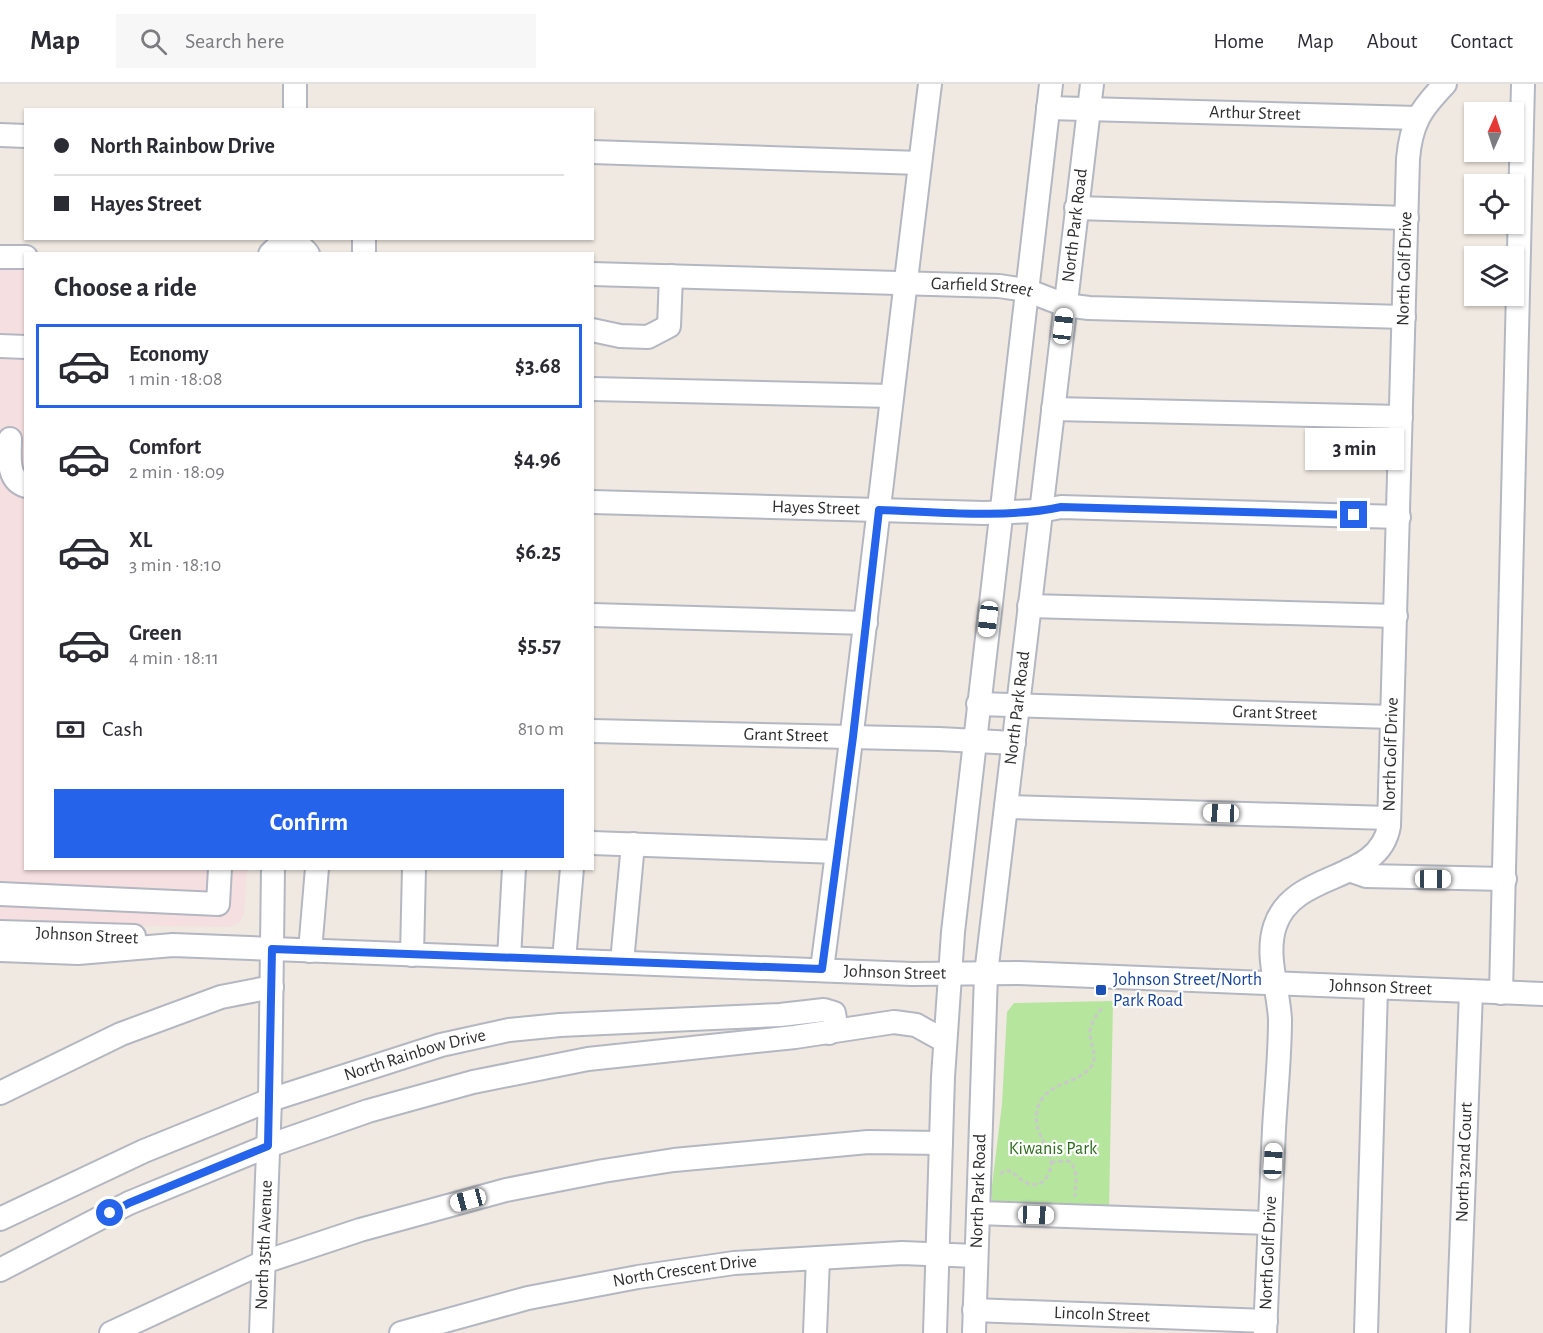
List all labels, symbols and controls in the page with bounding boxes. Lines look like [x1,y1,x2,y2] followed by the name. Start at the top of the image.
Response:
[116,14,536,68] search box
[137,25,170,58] icon: search
[30,27,80,55] text: Map
[185,30,284,52] text: Search here
[1213,31,1264,52] text: Home
[1297,31,1334,52] text: Map
[1367,31,1417,52] text: About
[1450,31,1513,52] text: Contact
[1464,102,1524,162] north arrow
[1464,102,1524,306] map controls
[1209,103,1301,124] street label: Arthur Street
[90,135,275,157] text: North Rainbow Drive
[1059,168,1091,283] street label: North Park Road
[1464,174,1524,234] button: locate
[90,193,201,215] text: Hayes Street
[1394,211,1415,326] street label: North Golf Drive
[1464,246,1524,306] button: layers
[54,274,197,301] text: Choose a ride
[931,275,1036,301] street label: Garfield Street
[1052,307,1074,345] car
[57,339,111,393] icon: car
[129,343,209,365] text: Economy
[515,355,561,377] text: $3.68
[129,369,223,389] text: 1 min · 18:08
[1304,428,1404,470] callout: 3 min
[57,432,111,486] icon: car
[129,436,201,458] text: Comfort
[1333,439,1376,459] text: 3 min
[514,448,561,470] text: $4.96
[129,462,225,482] text: 2 min · 18:09
[772,498,860,519] street label: Hayes Street
[1340,501,1367,528] route end
[57,525,111,579] icon: car
[129,529,152,551] text: XL
[516,541,561,563] text: $6.25
[129,555,221,575] text: 3 min · 18:10
[977,600,999,638] car
[57,618,111,672] icon: car
[129,622,182,644] text: Green
[518,634,561,656] text: $5.57
[129,648,219,668] text: 4 min · 18:11
[1002,650,1033,766] street label: North Park Road
[1380,697,1402,812] street label: North Golf Drive
[1232,703,1318,724] street label: Grant Street
[54,713,87,746] icon: cash
[102,718,143,740] text: Cash
[518,719,564,739] text: 810 m
[743,725,829,745] street label: Grant Street
[54,789,564,858] button: Confirm
[1203,803,1239,823] car
[1415,870,1451,888] car
[35,924,139,948] street label: Johnson Street
[843,962,947,983] street label: Johnson Street
[1113,971,1262,1010] place label: Johnson Street/North Park Road
[1329,976,1433,999] street label: Johnson Street
[1094,983,1108,997] marker: Johnson Street/North Park Road
[342,1026,487,1085] street label: North Rainbow Drive
[1453,1101,1476,1223] street label: North 32nd Court
[968,1134,990,1249] street label: North Park Road
[1009,1140,1098,1158] park label: Kiwanis Park
[1263,1143,1283,1179] car
[253,1180,276,1310] street label: North 35th Avenue
[448,1187,488,1213] car
[1257,1196,1280,1311] street label: North Golf Drive
[96,1199,123,1226] route start
[1018,1205,1054,1225] car
[611,1253,757,1291] street label: North Crescent Drive
[1054,1304,1151,1326] street label: Lincoln Street

